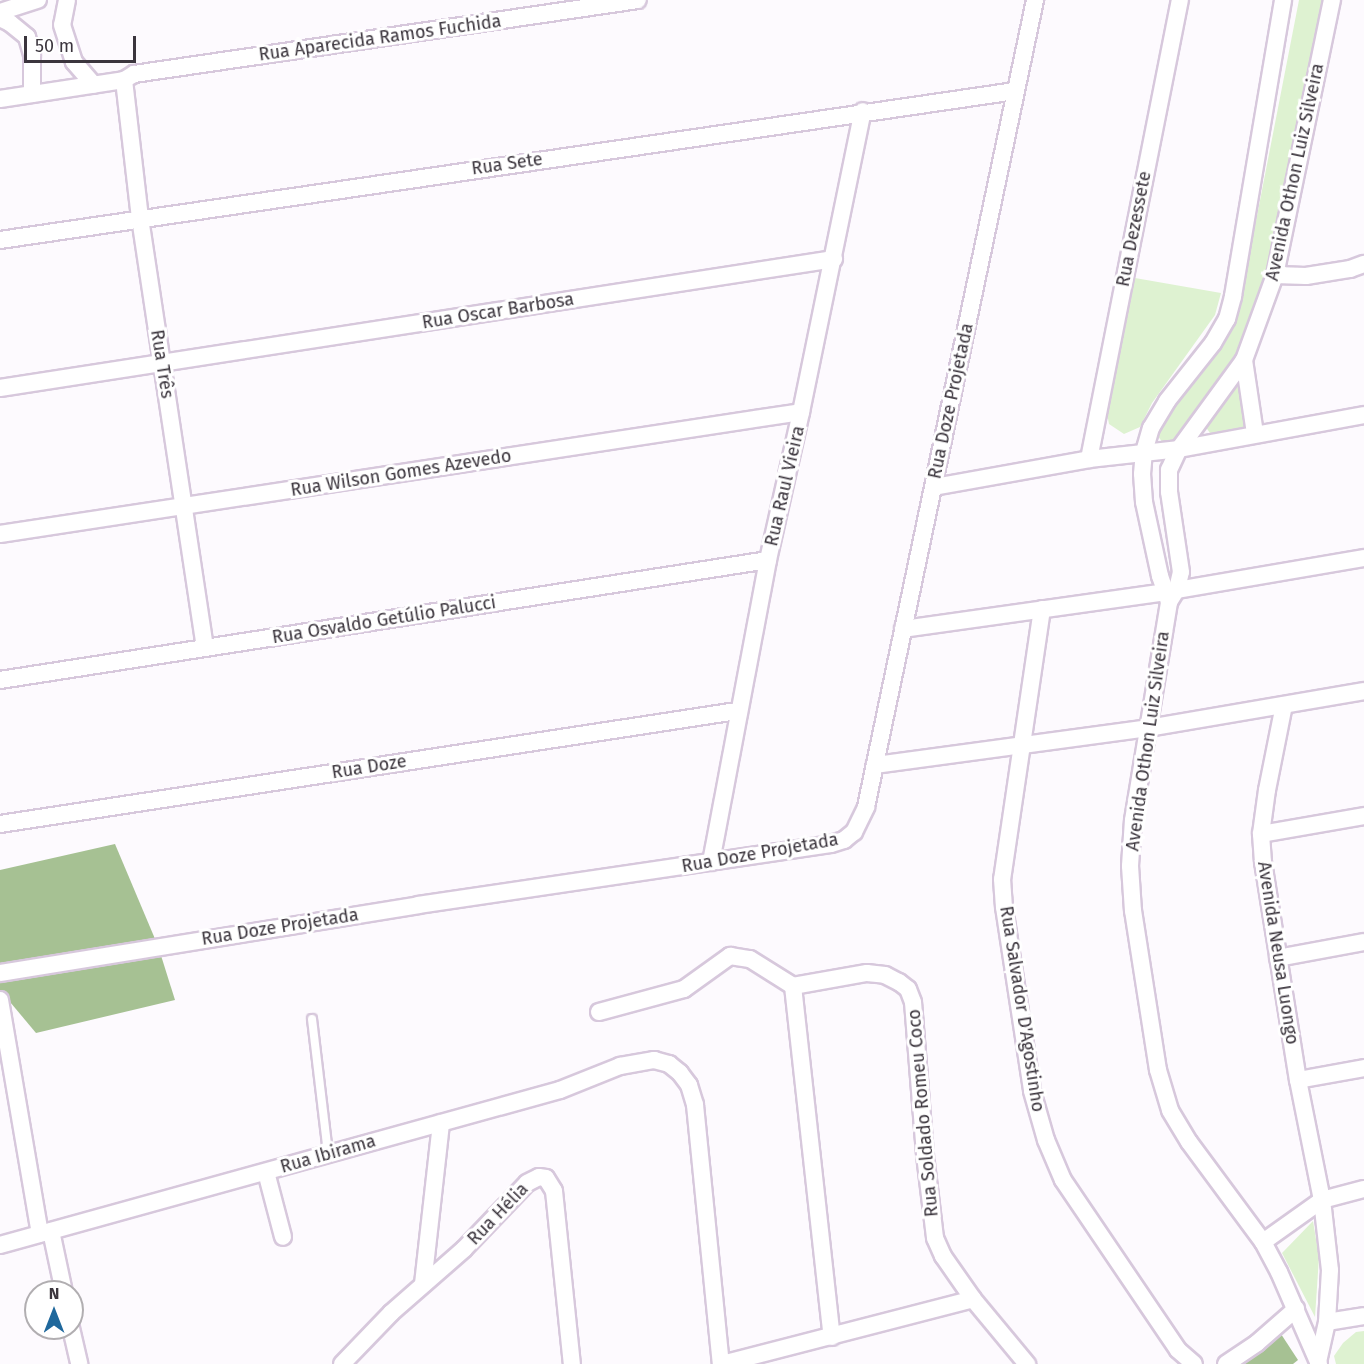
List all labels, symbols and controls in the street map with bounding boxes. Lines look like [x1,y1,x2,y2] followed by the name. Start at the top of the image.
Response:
[257,10,503,66] street label: Rua Aparecida Ramos Fuchida
[27,24,140,62] scale bar
[35,35,74,57] text: 50 m
[1261,61,1329,283] street label: Avenida Othon Luiz Silveira
[470,148,544,180] street label: Rua Sete
[1112,169,1156,289] street label: Rua Dezessete
[420,288,576,334] street label: Rua Oscar Barbosa
[924,321,978,481] street label: Rua Doze Projetada
[146,328,178,400] street label: Rua Três
[761,424,809,548] street label: Rua Raul Vieira
[289,445,513,501] street label: Rua Wilson Gomes Azevedo
[270,592,498,648] street label: Rua Osvaldo Getúlio Palucci
[1122,630,1174,852] street label: Avenida Othon Luiz Silveira
[330,750,408,784] street label: Rua Doze
[680,829,840,877] street label: Rua Doze Projetada
[1253,860,1303,1046] street label: Avenida Neusa Luongo
[200,904,360,950] street label: Rua Doze Projetada
[995,904,1049,1114] street label: Rua Salvador D'Agostinho
[903,1008,943,1218] street label: Rua Soldado Romeu Coco
[278,1130,378,1178] street label: Rua Ibirama
[463,1178,533,1250] street label: Rua Hélia
[24,1280,84,1340] north arrow
[49,1284,59,1303] text: N

